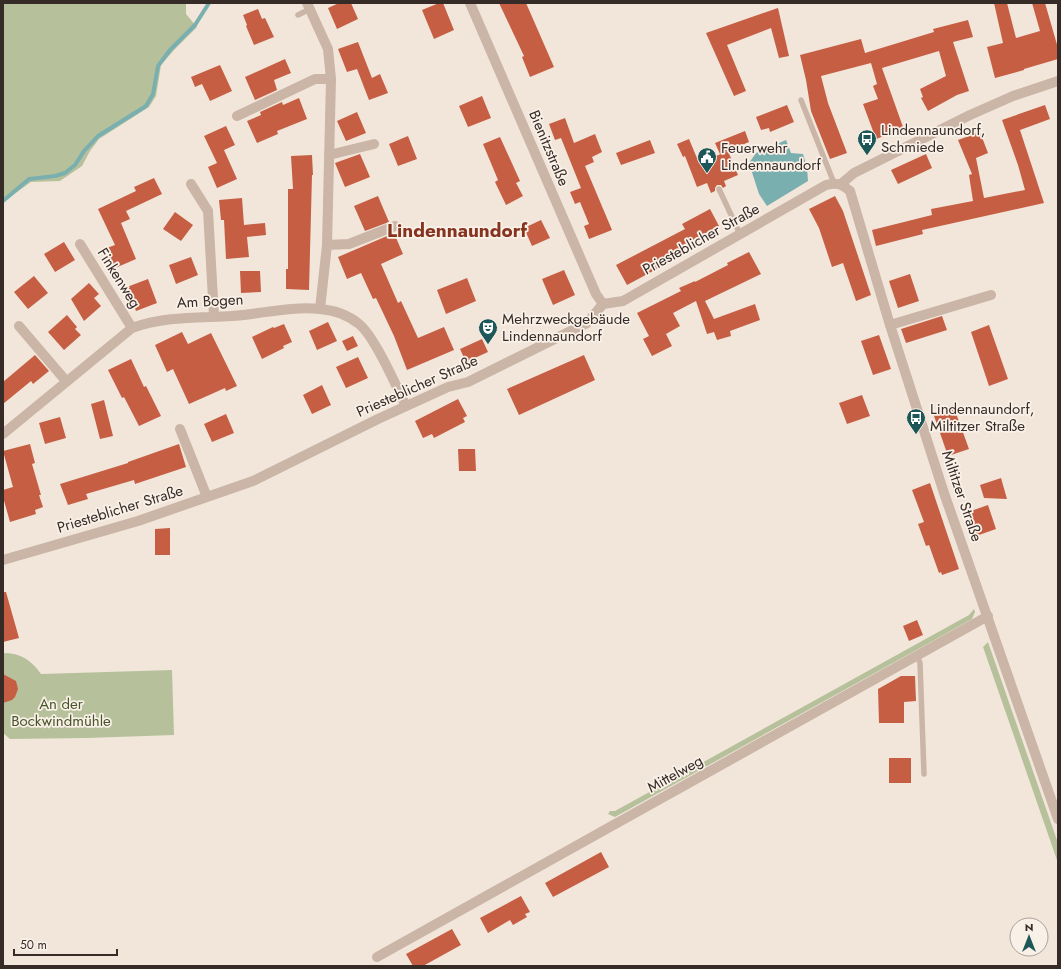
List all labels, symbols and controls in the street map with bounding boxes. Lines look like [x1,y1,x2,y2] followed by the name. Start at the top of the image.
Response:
[523,107,575,190] street label: Bienitzstraße
[881,119,985,158] place label: Lindennaundorf, Schmiede
[856,128,878,156] bus stop icon: Lindennaundorf, Schmiede
[721,137,821,176] place label: Feuerwehr Lindennaundorf
[696,146,718,174] public building icon: Feuerwehr Lindennaundorf
[638,198,764,280] street label: Priesteblicher Straße
[387,217,528,244] district label: Lindennaundorf
[92,244,146,312] street label: Finkenweg
[176,288,244,314] street label: Am Bogen
[502,308,630,347] place label: Mehrzweckgebäude Lindennaundorf
[477,317,499,345] theatre icon: Mehrzweckgebäude Lindennaundorf
[353,349,481,423] street label: Priesteblicher Straße
[930,398,1034,437] place label: Lindennaundorf, Miltitzer Straße
[905,407,927,435] bus stop icon: Lindennaundorf, Miltitzer Straße
[936,447,988,545] street label: Miltitzer Straße
[54,479,186,539] street label: Priesteblicher Straße
[11,693,111,732] park label: An der Bockwindmühle
[643,750,707,798] street label: Mittelweg
[1009,917,1049,957] north arrow
[1025,919,1033,935] text: N
[14,931,117,957] scale bar
[20,936,47,954] text: 50 m

